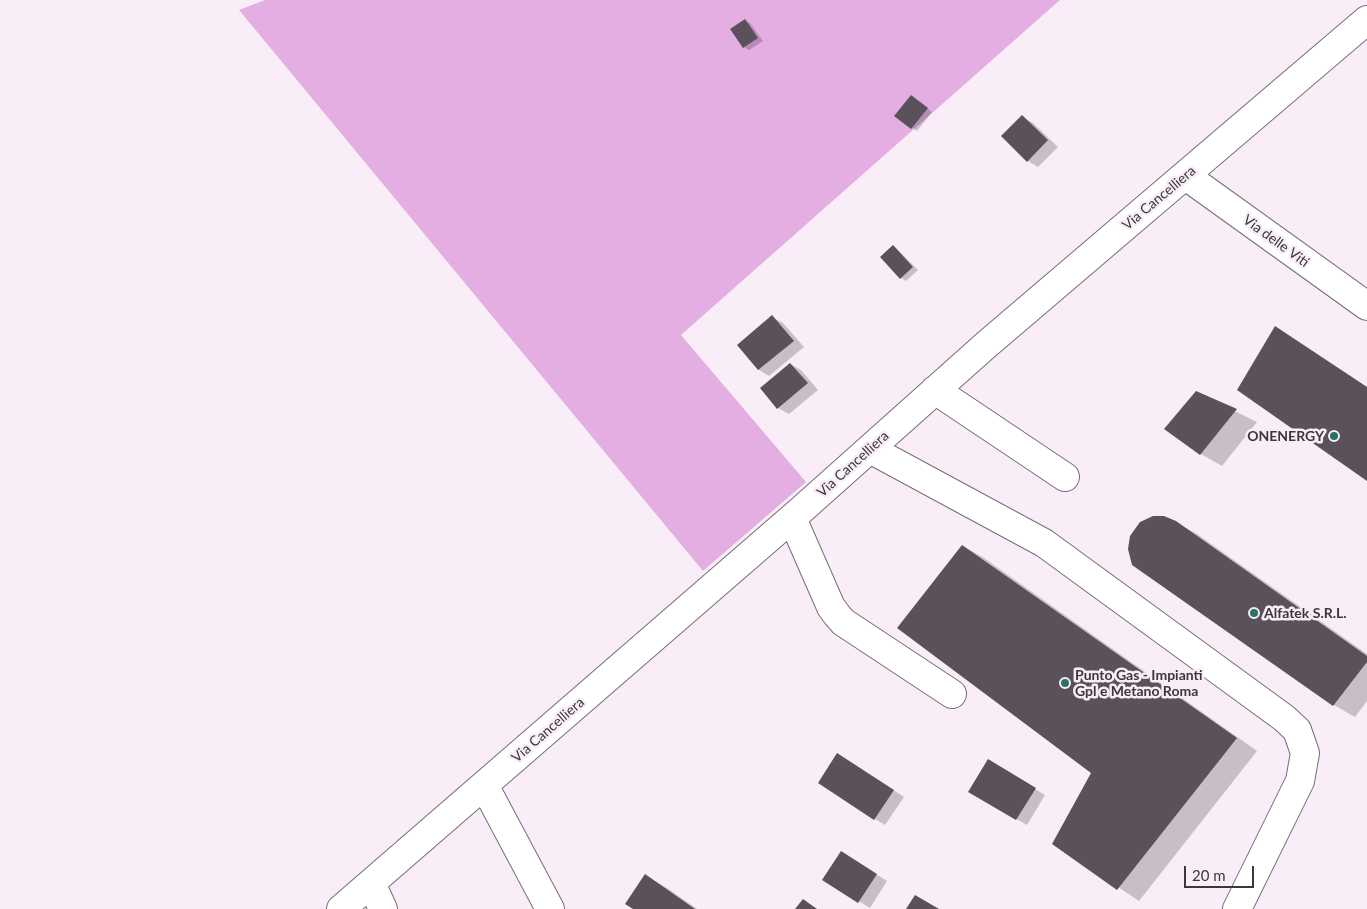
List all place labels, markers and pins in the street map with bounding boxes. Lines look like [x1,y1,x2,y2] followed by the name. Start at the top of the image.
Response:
[1247,428,1324,444] place label: ONENERGY
[1328,430,1340,442] marker: ONENERGY
[1264,605,1347,621] place label: Alfatek S.R.L.
[1248,607,1260,619] marker: Alfatek S.R.L.
[1075,667,1203,700] place label: Punto Gas - Impianti Gpl e Metano Roma
[1059,677,1071,689] marker: Punto Gas - Impianti Gpl e Metano Roma

